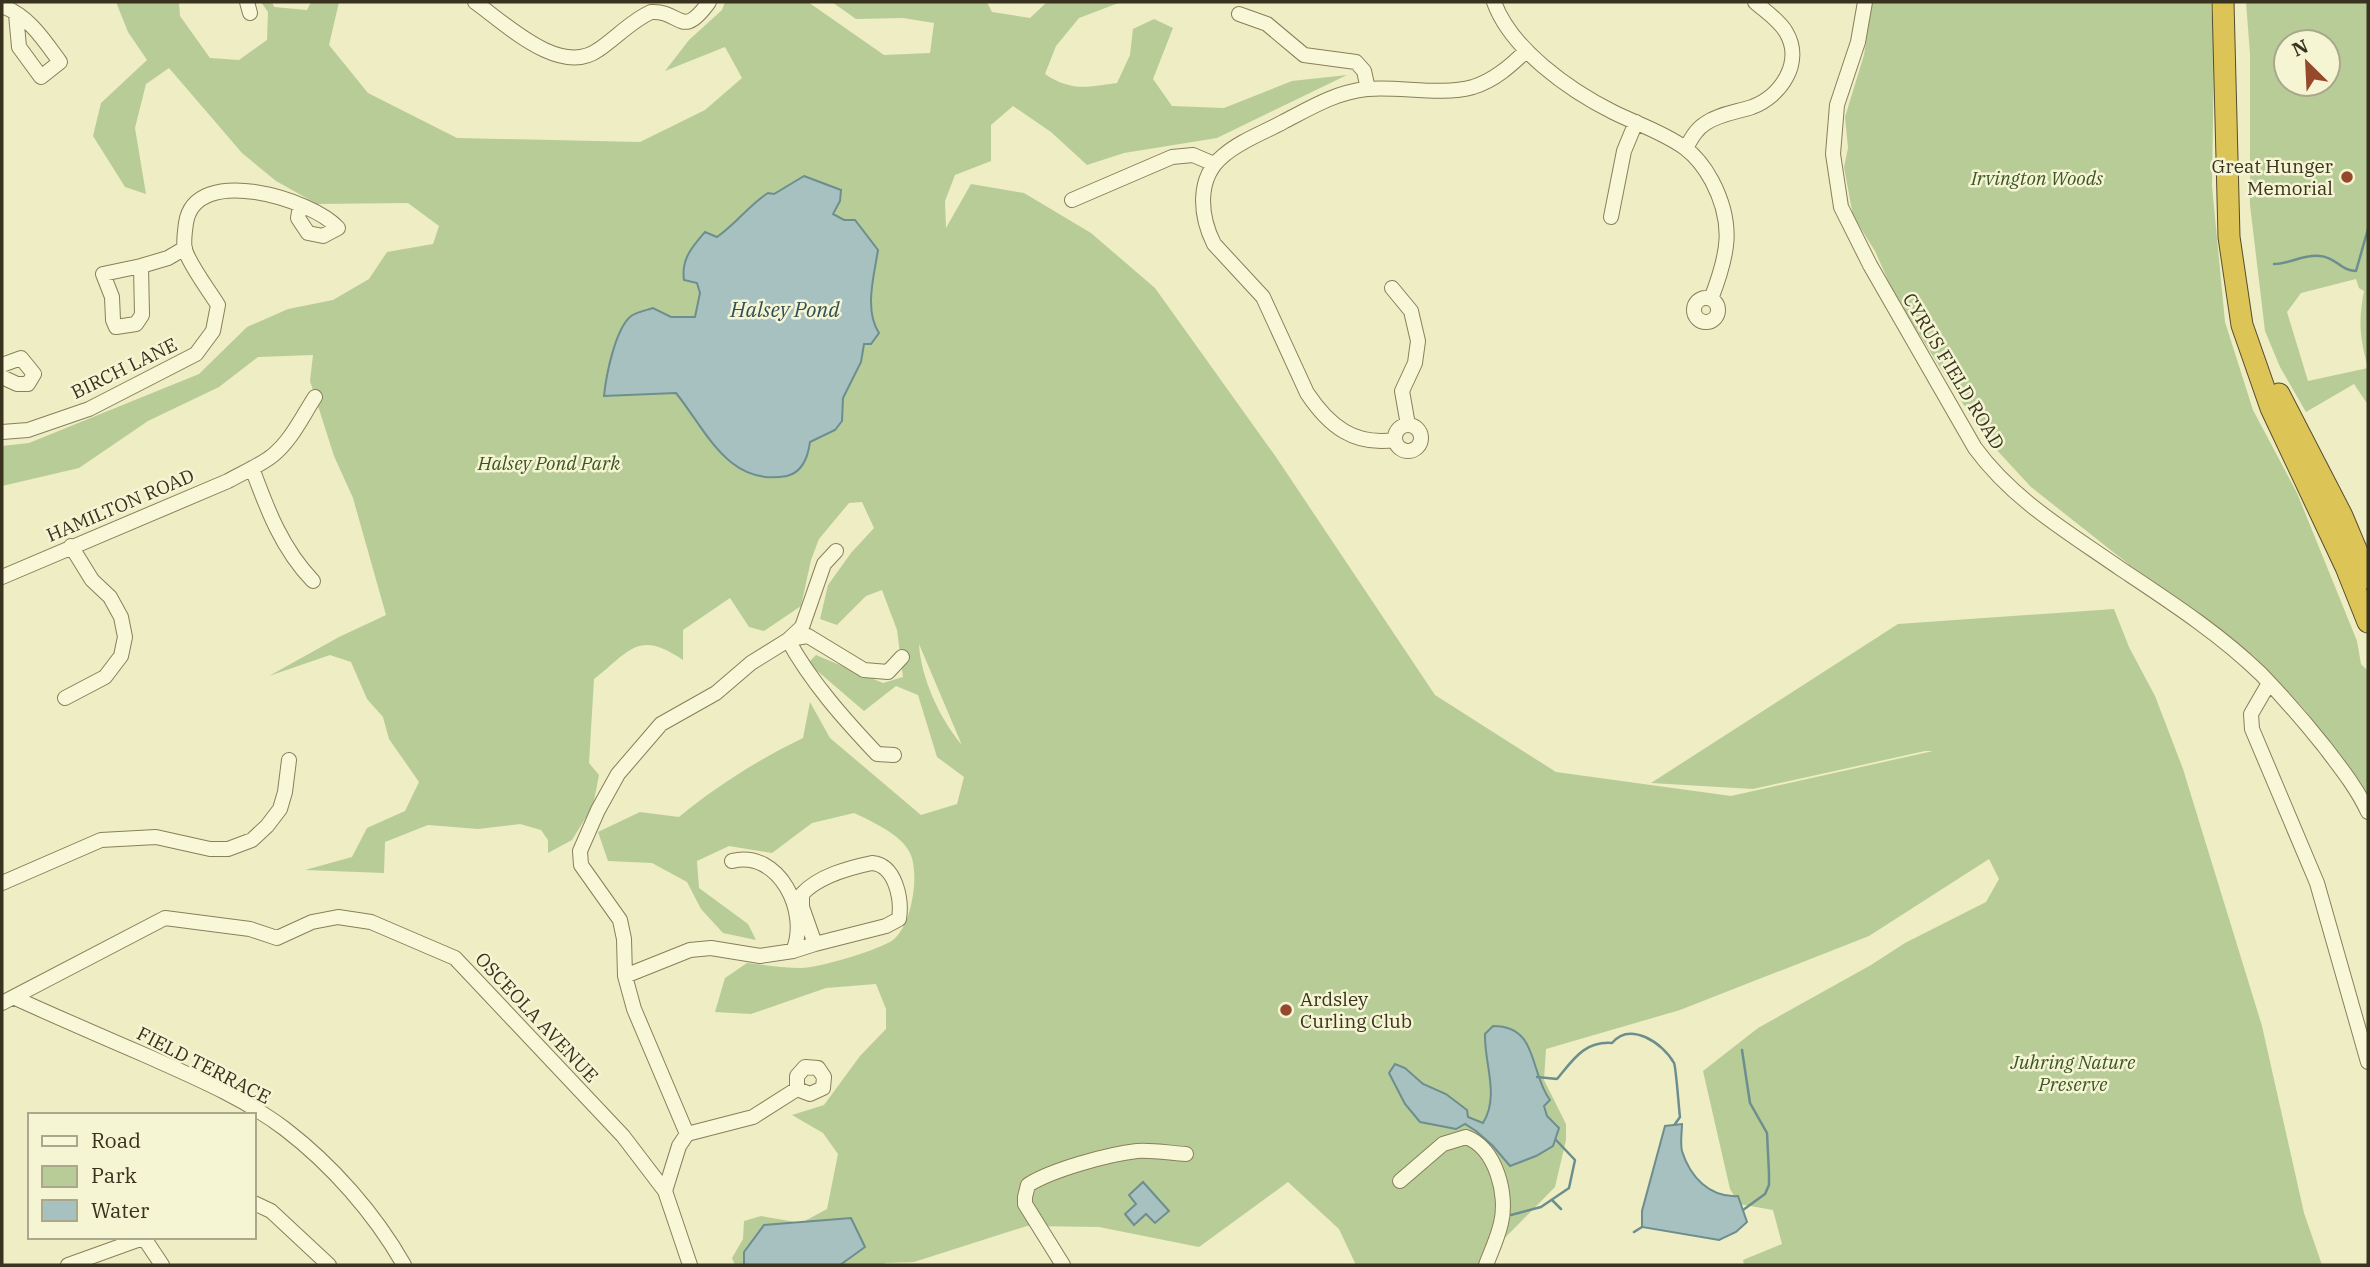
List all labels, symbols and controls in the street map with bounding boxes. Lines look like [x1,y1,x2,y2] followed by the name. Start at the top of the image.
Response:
[2272,28,2342,98] north arrow
[2288,33,2312,61] text: N
[2212,154,2334,200] place label: Great Hunger Memorial
[1970,166,2103,190] park label: Irvington Woods
[2339,169,2355,185] marker: Great Hunger Memorial
[1898,288,2010,454] street label: CYRUS FIELD ROAD
[729,295,840,323] water label: Halsey Pond
[67,332,181,404] street label: BIRCH LANE
[477,451,621,475] park label: Halsey Pond Park
[42,463,198,547] street label: HAMILTON ROAD
[470,947,604,1087] street label: OSCEOLA AVENUE
[1300,987,1412,1033] place label: Ardsley Curling Club
[1278,1002,1294,1018] marker: Ardsley Curling Club
[133,1021,275,1109] street label: FIELD TERRACE
[2010,1050,2136,1096] park label: Juhring Nature Preserve
[28,1113,256,1239] legend
[91,1126,141,1154] text: Road
[91,1161,138,1189] text: Park
[91,1196,150,1224] text: Water

